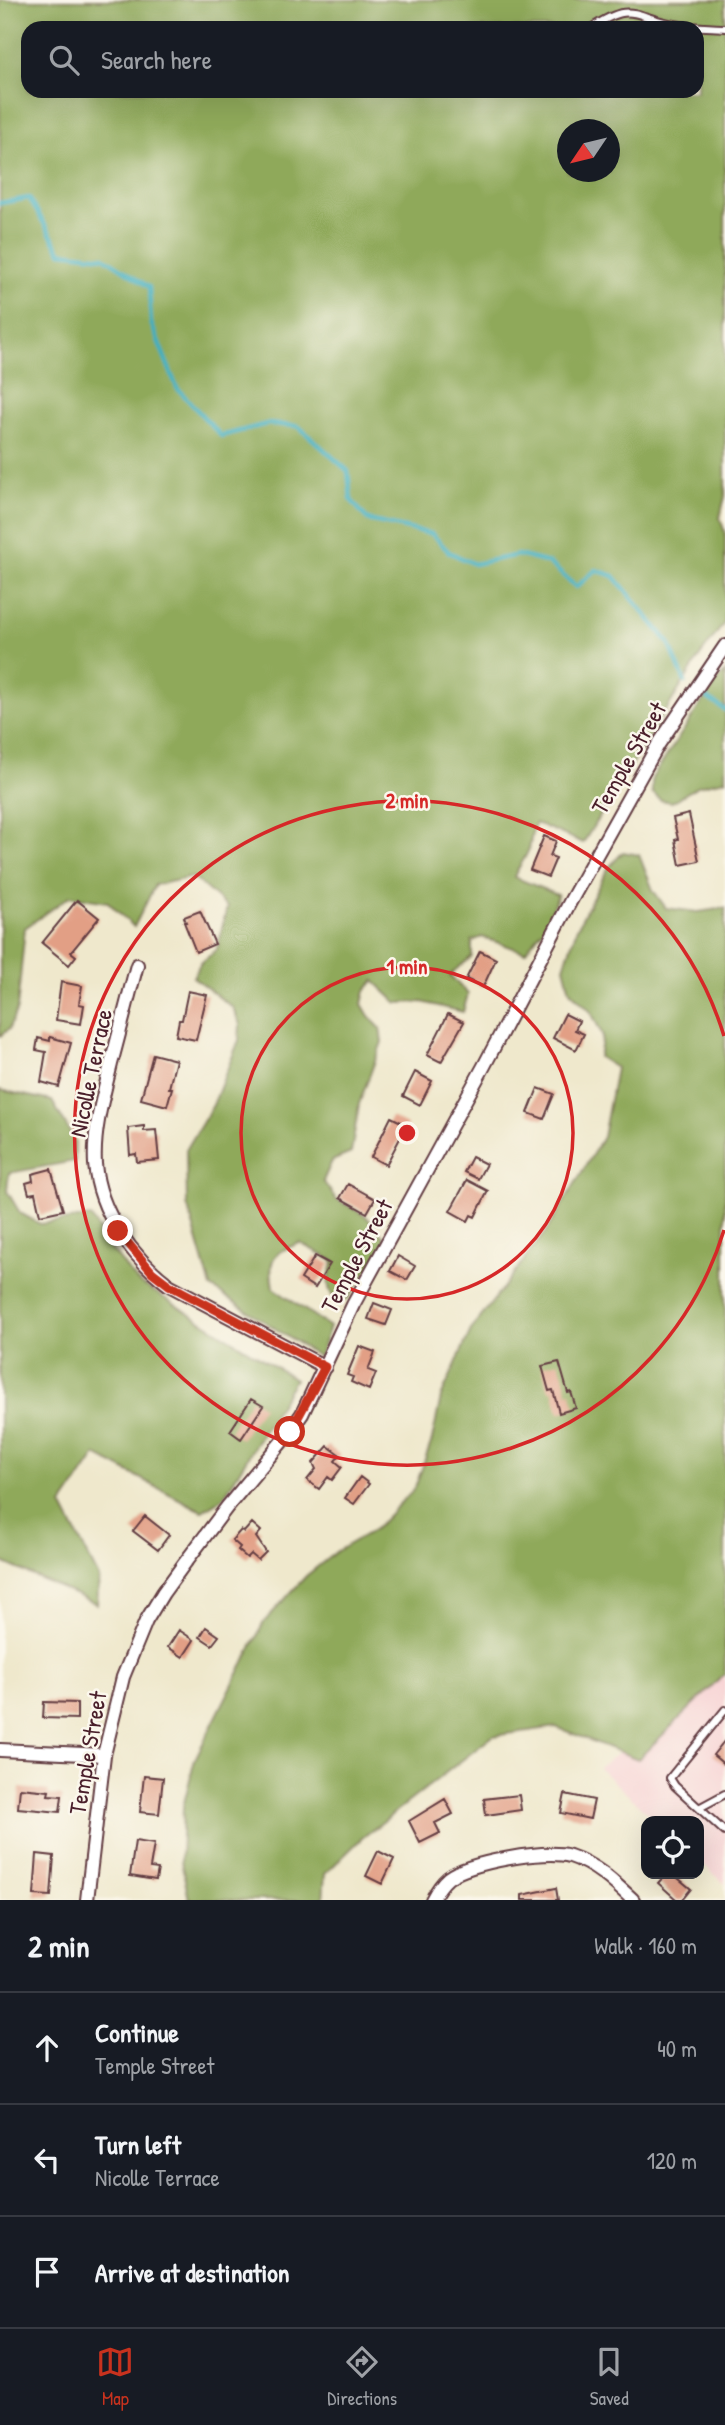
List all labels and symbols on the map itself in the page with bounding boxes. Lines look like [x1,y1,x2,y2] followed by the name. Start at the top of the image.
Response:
[557,119,620,182] north arrow
[583,695,674,820] street label: Temple Street
[385,786,429,815] text: 2 min
[387,952,427,981] text: 1 min
[61,1005,119,1140] street label: Nicolle Terrace
[395,1121,419,1145] centre of rings
[313,1192,400,1318] street label: Temple Street
[102,1215,133,1246] route end
[274,1416,305,1447] route start
[60,1688,114,1817] street label: Temple Street

